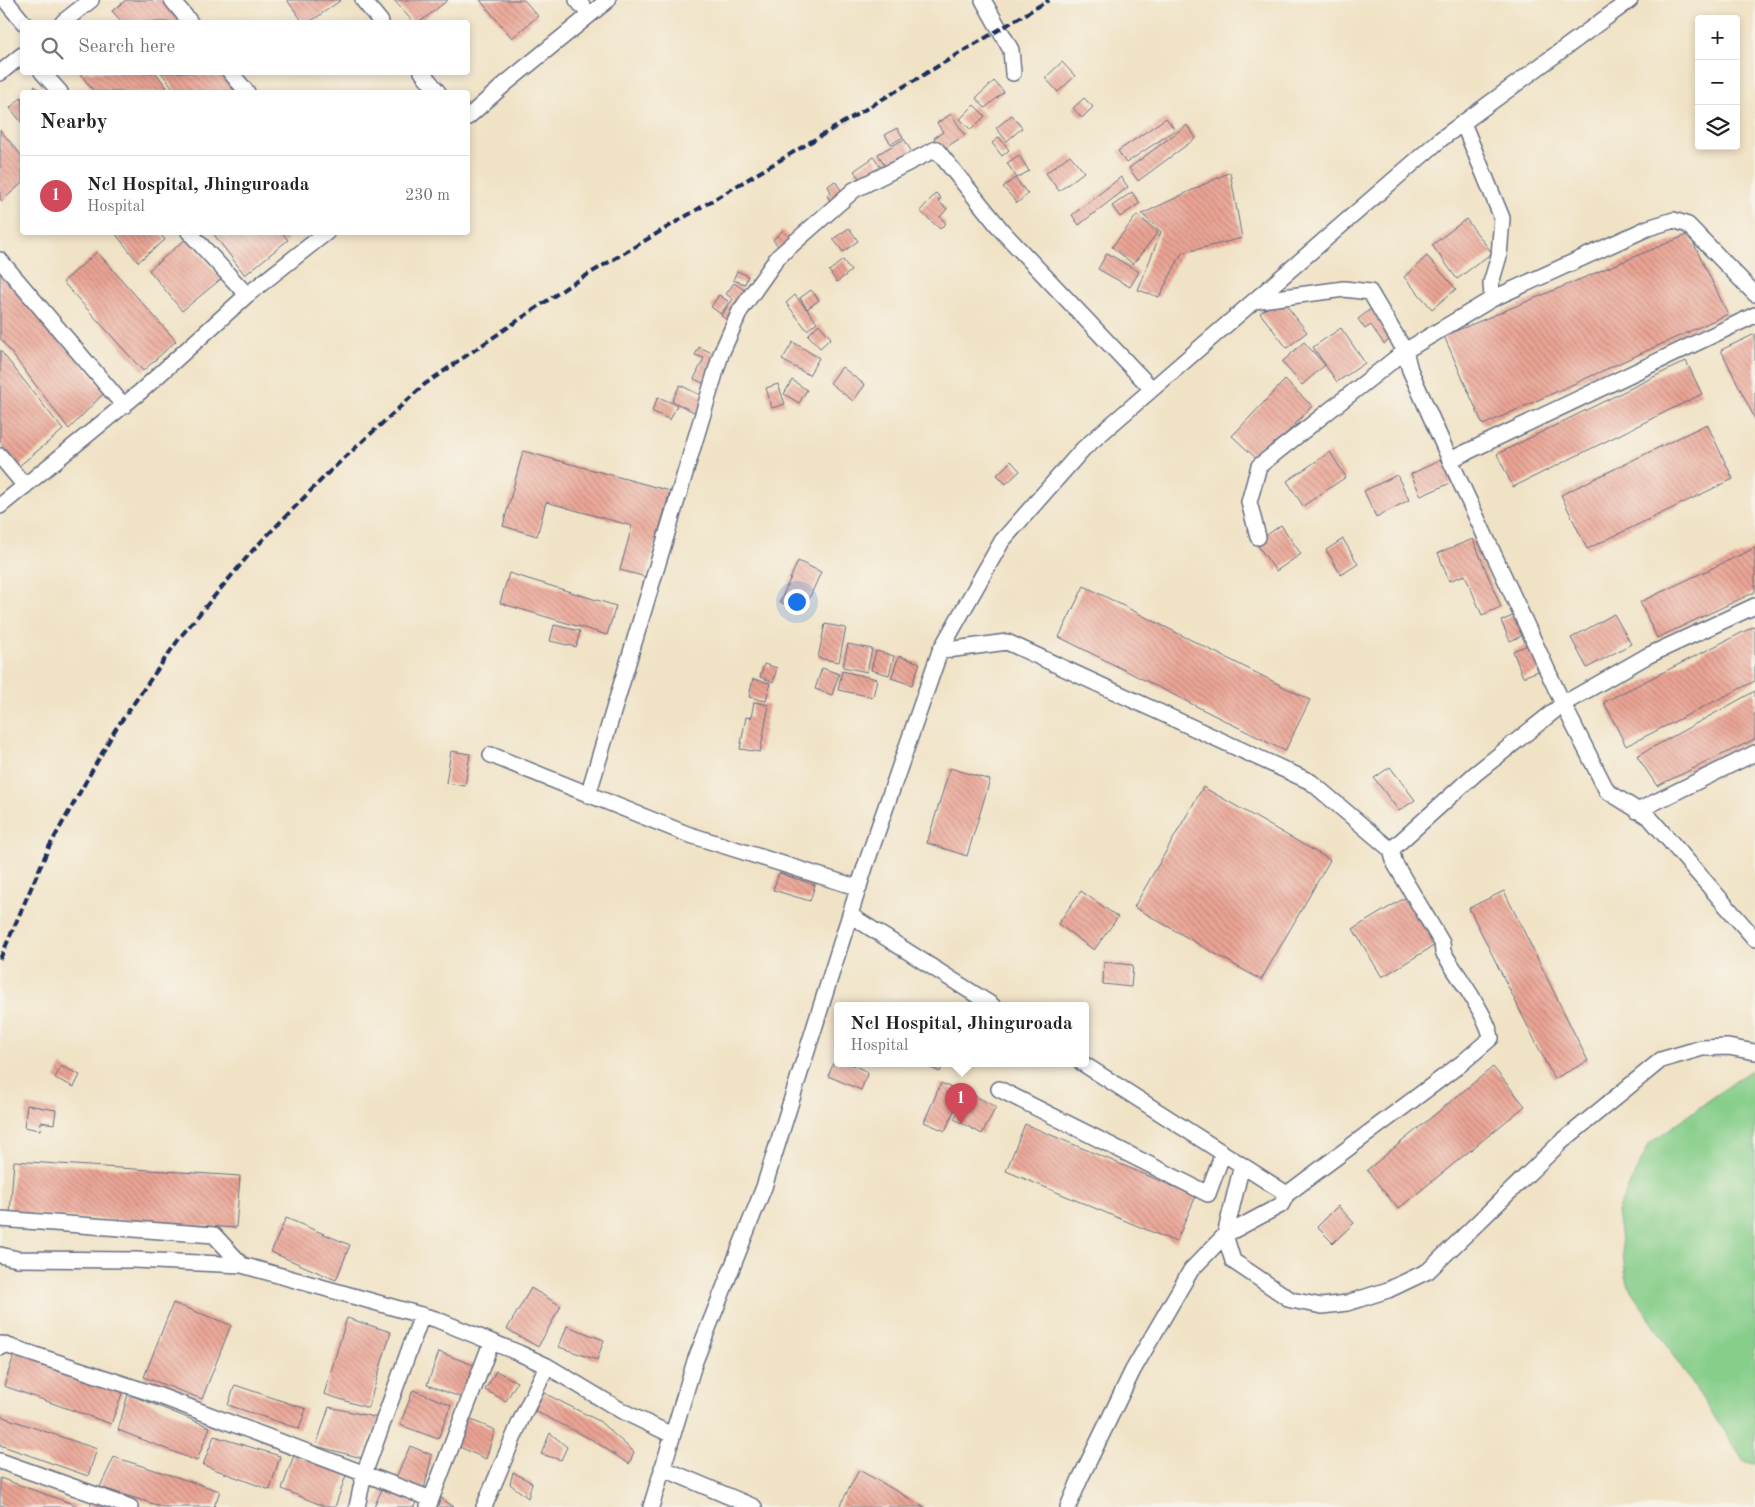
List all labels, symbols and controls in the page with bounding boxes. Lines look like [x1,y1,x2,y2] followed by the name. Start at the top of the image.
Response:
[1695,15,1740,150] map controls
[1695,15,1740,60] button: +
[20,20,470,75] search box
[38,34,66,62] icon: search
[78,38,175,57] text: Search here
[1695,60,1740,105] button: −
[1695,105,1740,150] button: layers
[40,112,108,133] text: Nearby
[87,176,309,195] text: Ncl Hospital, Jhinguroada
[51,188,61,204] text: 1
[405,188,450,204] text: 230 m
[87,199,145,215] text: Hospital
[784,589,810,615] your location
[834,1002,1089,1067] popup
[850,1015,1073,1034] text: Ncl Hospital, Jhinguroada
[850,1038,908,1054] text: Hospital
[945,1083,977,1124] pin: 1

